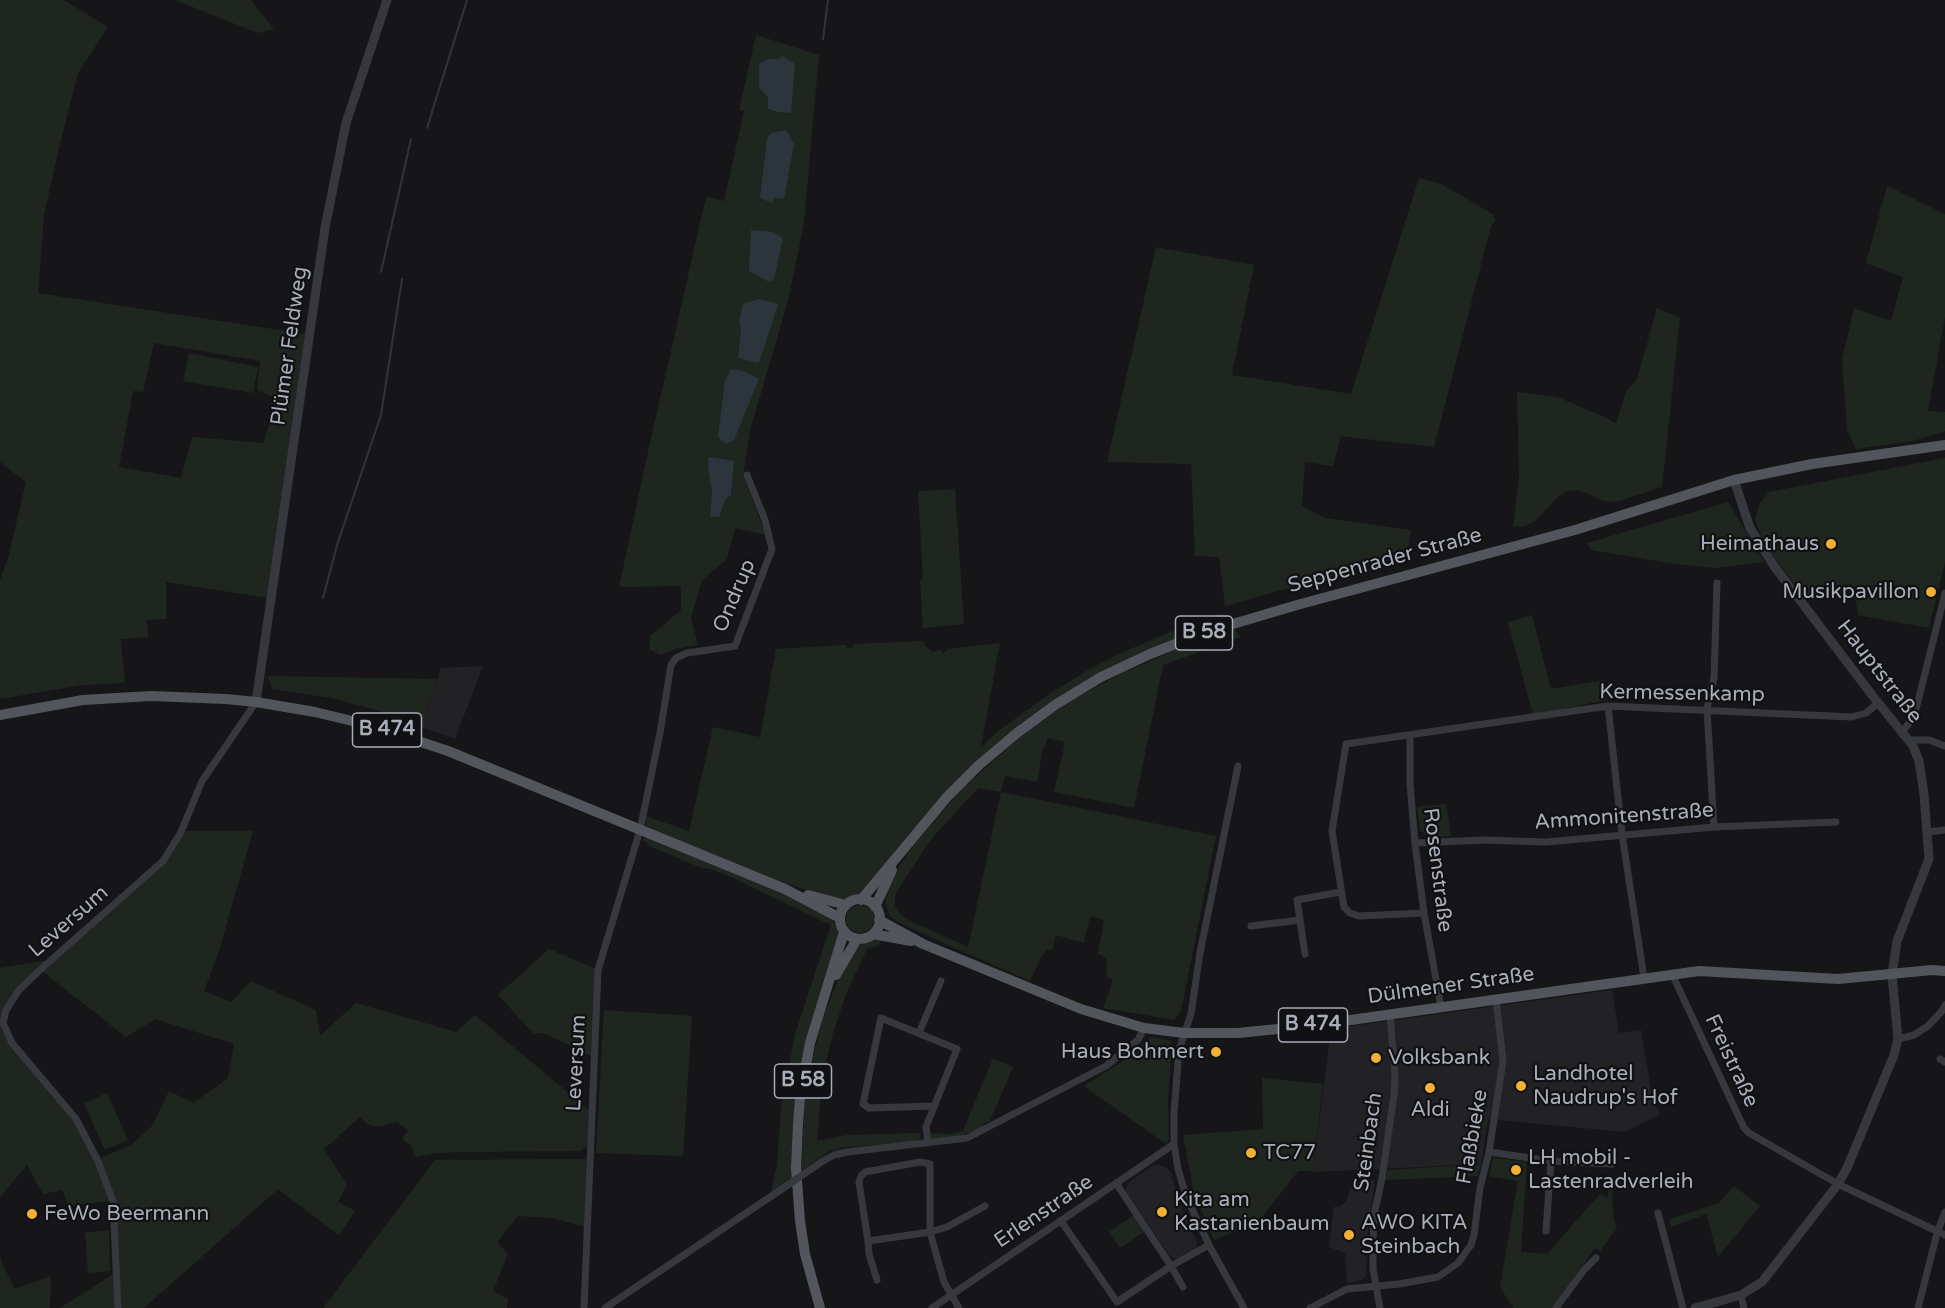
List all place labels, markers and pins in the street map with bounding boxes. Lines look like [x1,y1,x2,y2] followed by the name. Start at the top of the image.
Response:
[1700,531,1819,557] place label: Heimathaus
[1824,537,1838,551] marker: Heimathaus
[1782,579,1919,605] place label: Musikpavillon
[1924,585,1938,599] marker: Musikpavillon
[1061,1039,1204,1065] place label: Haus Bohmert
[1209,1045,1223,1059] marker: Haus Bohmert
[1388,1045,1490,1071] place label: Volksbank
[1369,1051,1383,1065] marker: Volksbank
[1533,1061,1678,1111] place label: Landhotel Naudrup's Hof
[1514,1079,1528,1093] marker: Landhotel Naudrup's Hof
[1423,1081,1437,1095] marker: Aldi
[1410,1097,1450,1123] place label: Aldi
[1263,1140,1316,1166] place label: TC77
[1528,1145,1694,1195] place label: LH mobil - Lastenradverleih
[1244,1146,1258,1160] marker: TC77
[1509,1163,1523,1177] marker: LH mobil - Lastenradverleih
[1174,1187,1329,1237] place label: Kita am Kastanienbaum
[44,1201,209,1227] place label: FeWo Beermann
[1155,1205,1169,1219] marker: Kita am Kastanienbaum
[25,1207,39,1221] marker: FeWo Beermann
[1361,1210,1468,1260] place label: AWO KITA Steinbach
[1342,1228,1356,1242] marker: AWO KITA Steinbach

